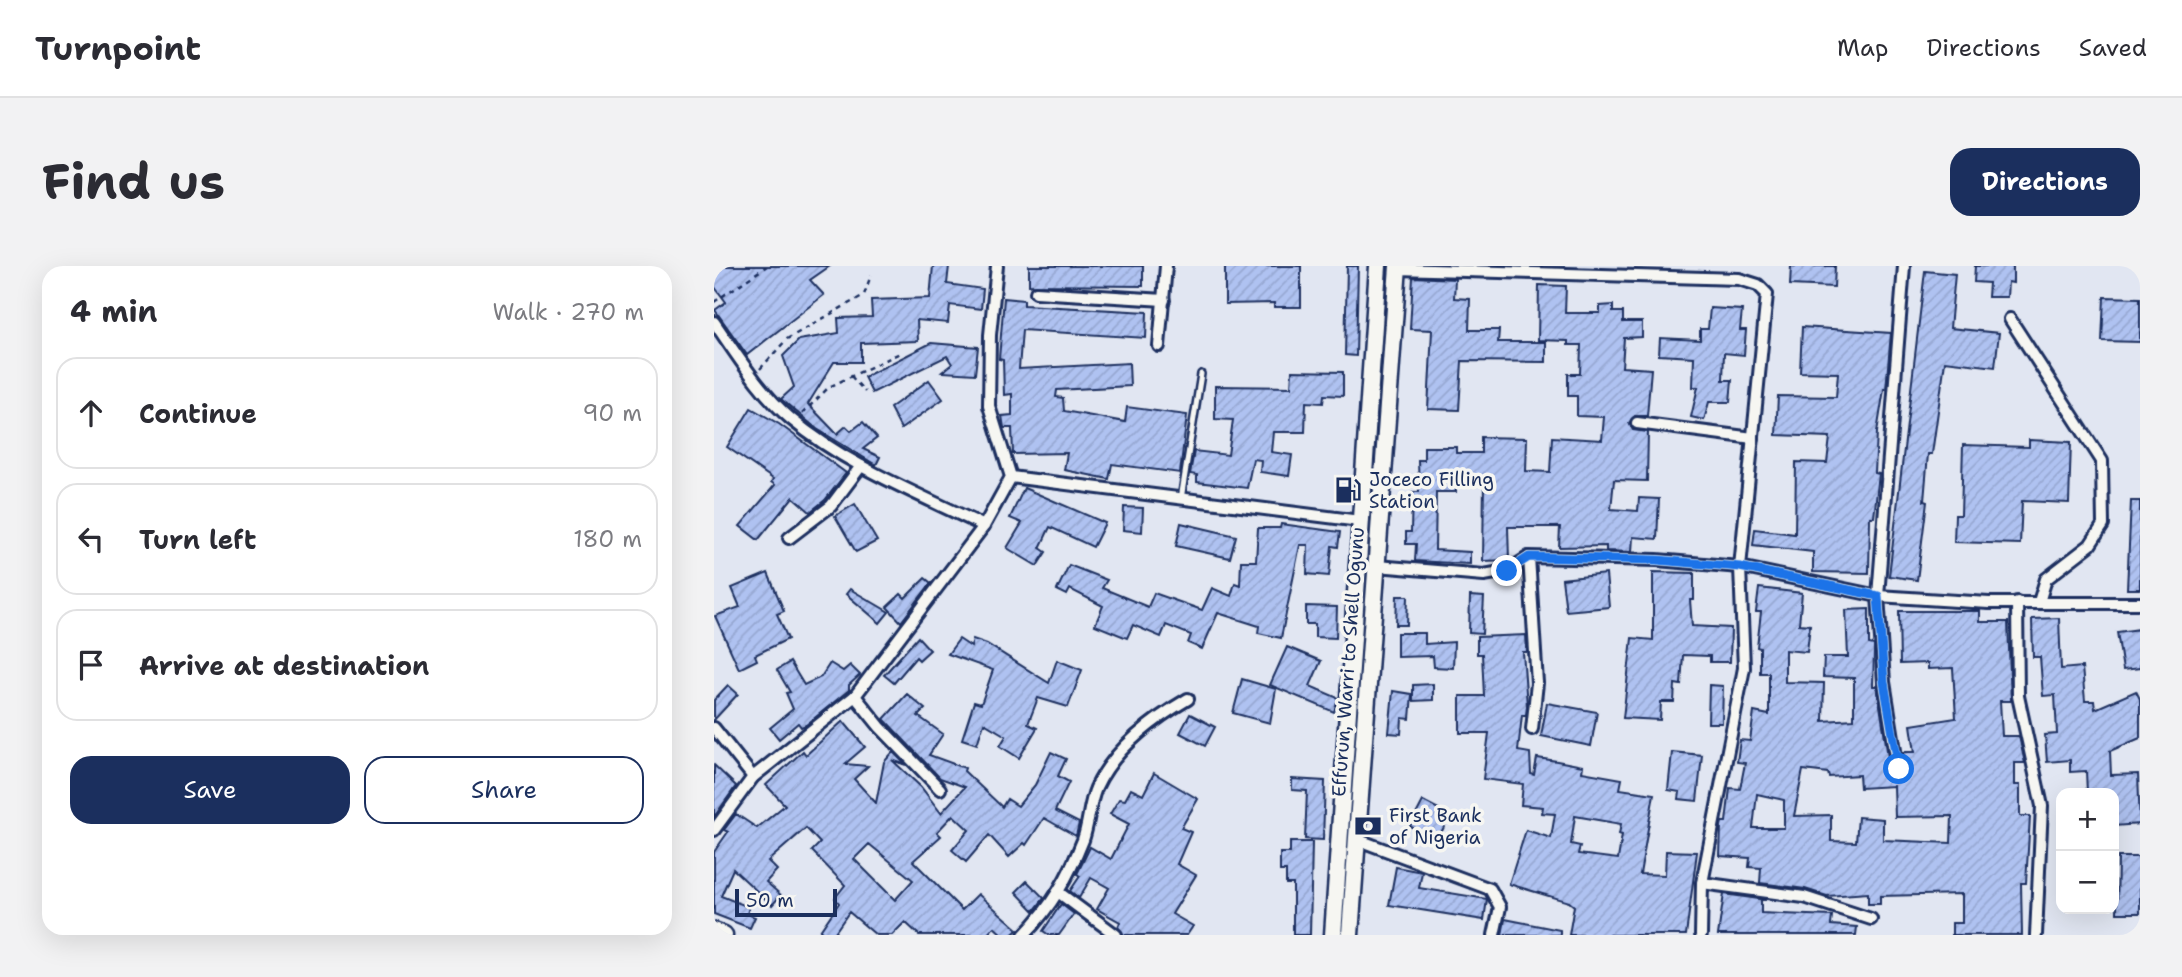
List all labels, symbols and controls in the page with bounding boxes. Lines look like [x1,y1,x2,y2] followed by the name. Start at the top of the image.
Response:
[35,26,201,71] text: Turnpoint
[1837,32,1888,64] text: Map
[1926,32,2041,64] text: Directions
[2079,32,2147,64] text: Saved
[1950,148,2140,216] button: Directions
[42,149,225,215] text: Find us
[70,291,157,332] text: 4 min
[492,297,644,327] text: Walk · 270 m
[72,394,110,432] icon: ahead
[139,396,257,431] text: Continue
[582,398,642,428] text: 90 m
[1369,467,1494,514] place label: Joceco Filling Station
[1333,475,1363,505] fuel station icon: Joceco Filling Station
[72,520,110,558] icon: left
[139,522,256,557] text: Turn left
[573,524,642,554] text: 180 m
[1326,526,1370,798] street label: Effurun, Warri to Shell Ogunu
[1491,555,1522,586] route end
[72,646,110,684] icon: arrive
[139,648,429,683] text: Arrive at destination
[1883,753,1914,784] route start
[70,756,350,824] button: Save
[364,756,644,824] button: Share
[2056,788,2119,914] map controls
[2056,788,2119,851] button: +
[1389,803,1482,850] place label: First Bank of Nigeria
[1353,811,1383,841] bank icon: First Bank of Nigeria
[2056,851,2119,914] button: −
[735,886,836,918] scale bar
[746,888,794,913] text: 50 m

